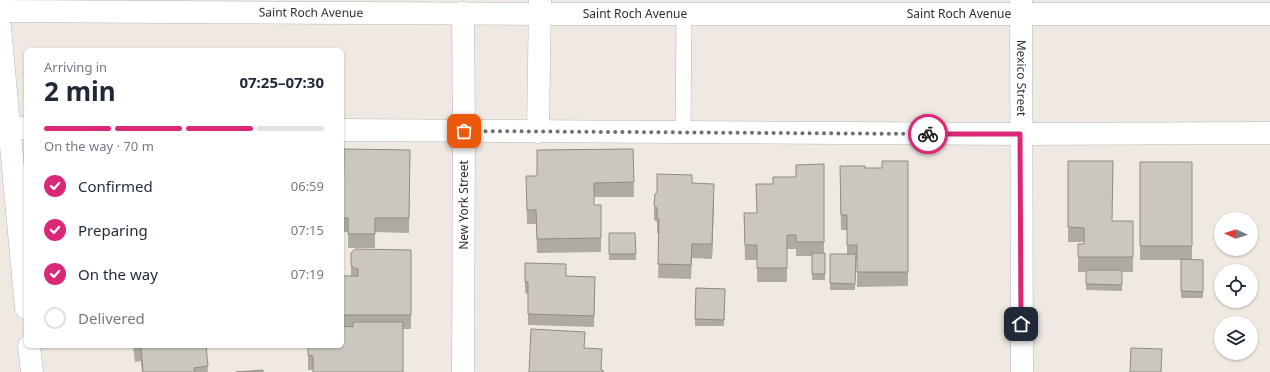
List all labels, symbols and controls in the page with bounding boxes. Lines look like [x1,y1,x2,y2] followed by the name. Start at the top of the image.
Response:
[259,3,364,21] street label: Saint Roch Avenue
[583,5,687,22] street label: Saint Roch Avenue
[907,5,1011,22] street label: Saint Roch Avenue
[1013,40,1030,117] street label: Mexico Street
[44,58,107,76] text: Arriving in
[239,72,324,92] text: 07:25–07:30
[44,73,116,109] text: 2 min
[447,114,481,148] pin
[908,114,948,154] courier
[453,120,475,142] icon: bag
[917,123,939,145] icon: bike
[44,137,154,155] text: On the way · 70 m
[455,160,472,250] street label: New York Street
[44,175,66,197] icon: check
[78,176,153,196] text: Confirmed
[291,177,324,195] text: 06:59
[1214,212,1258,256] north arrow
[1214,212,1258,360] map controls
[44,219,66,241] icon: check
[78,220,148,240] text: Preparing
[291,221,324,239] text: 07:15
[44,263,66,285] icon: check
[78,264,158,284] text: On the way
[1214,264,1258,308] button: locate
[291,265,324,283] text: 07:19
[1004,307,1038,341] pin
[78,308,145,328] text: Delivered
[1010,313,1032,335] icon: home
[1214,316,1258,360] button: layers

